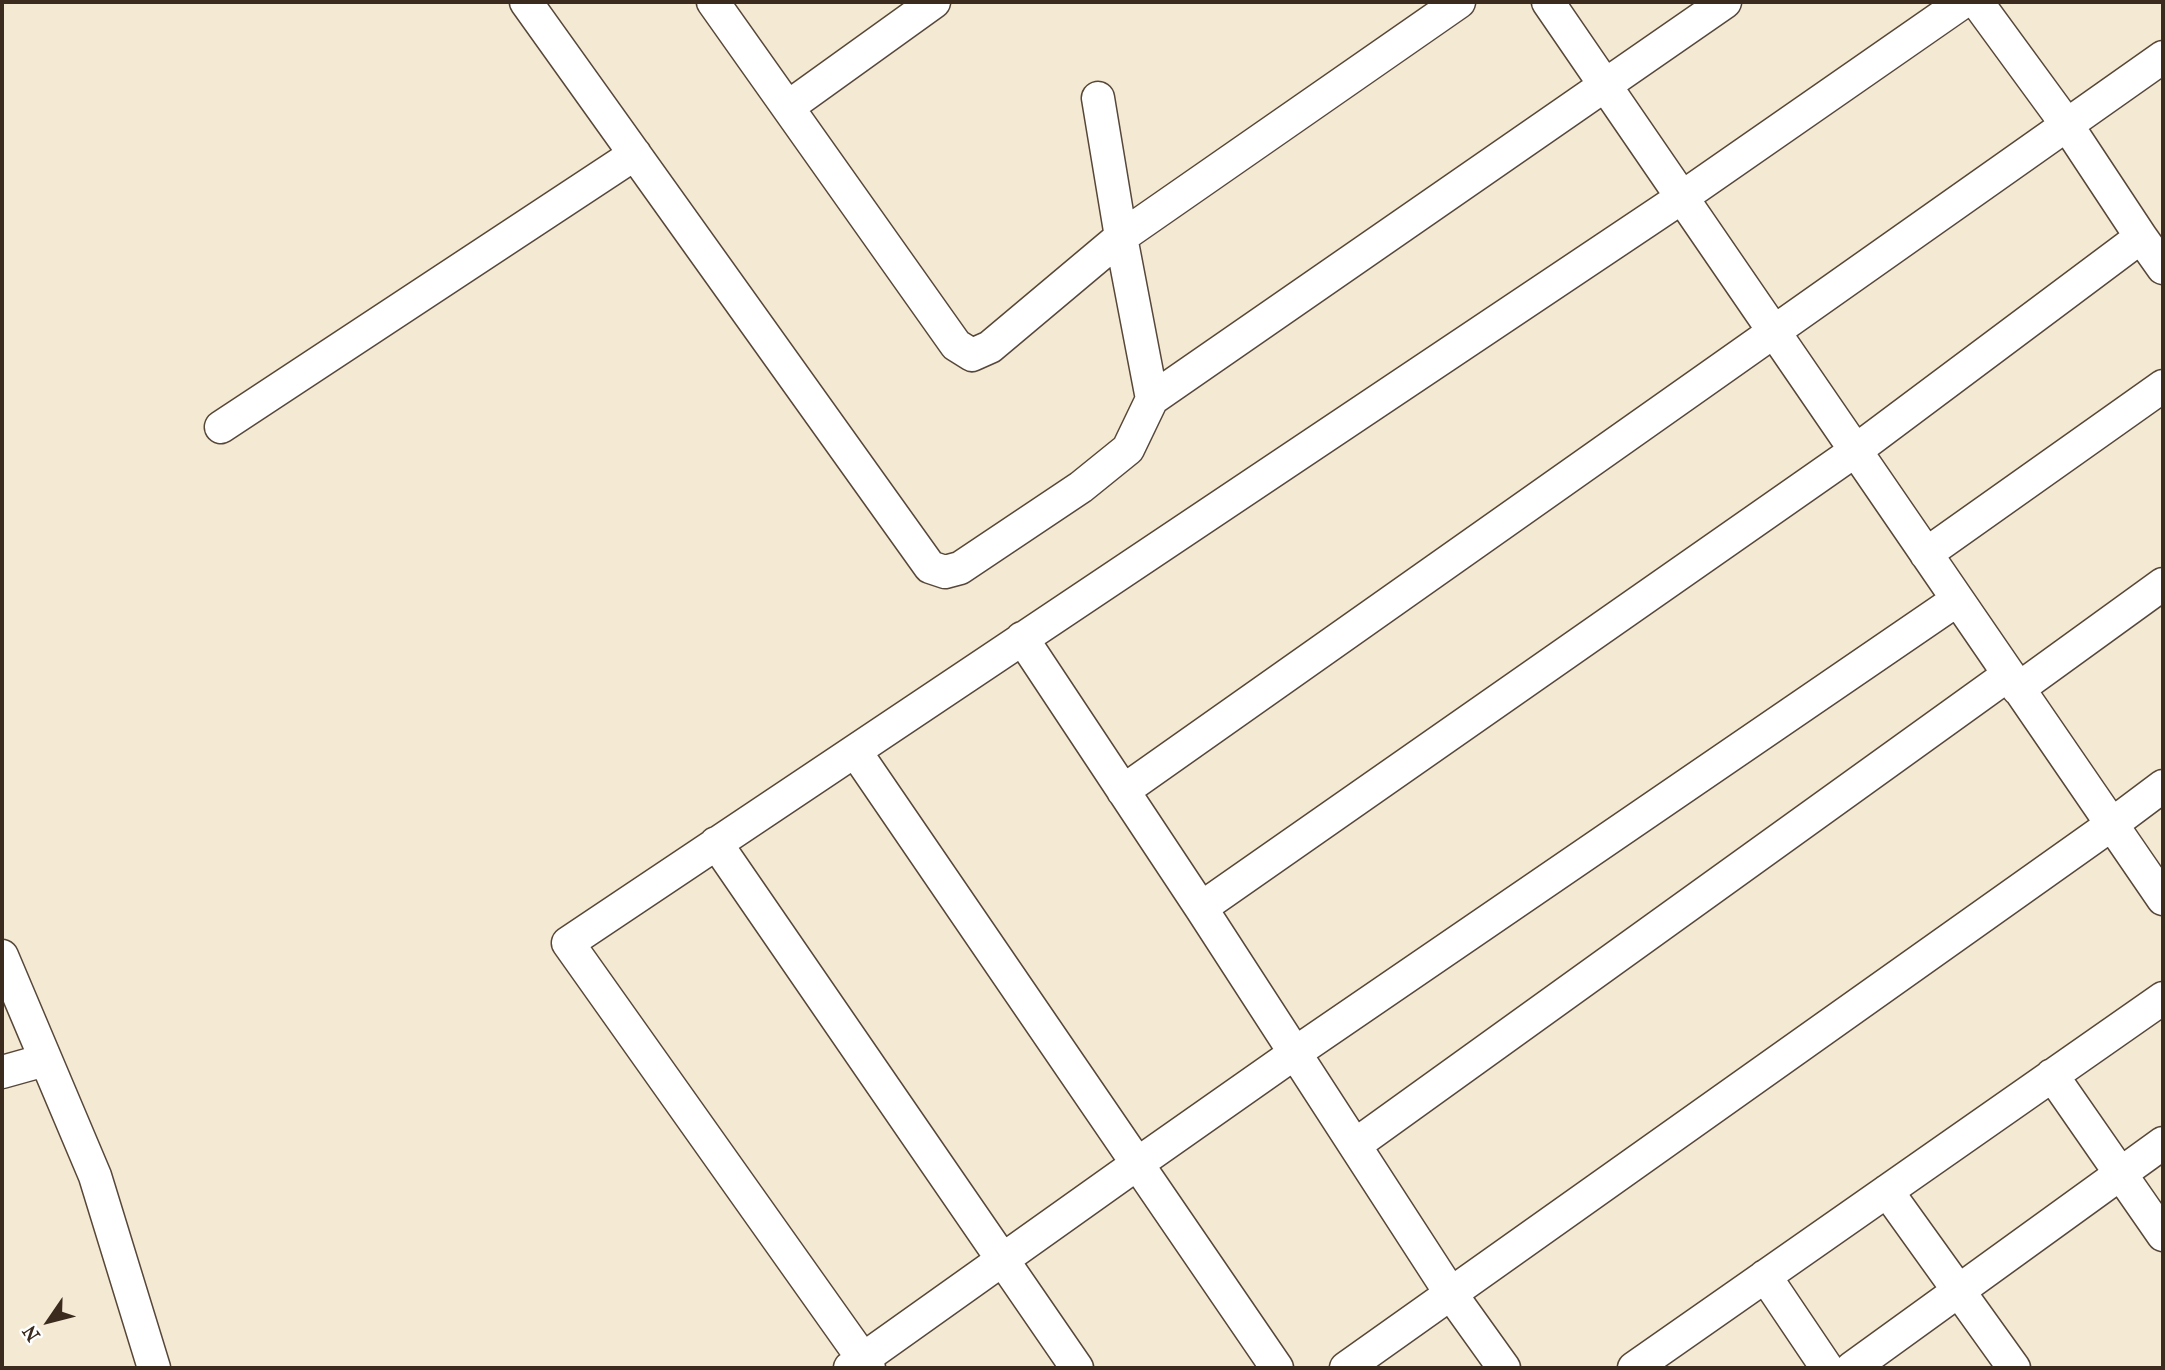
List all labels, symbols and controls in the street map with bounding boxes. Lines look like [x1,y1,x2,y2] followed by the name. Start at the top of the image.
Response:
[14,1286,84,1356] north arrow
[19,1321,45,1345] text: N

